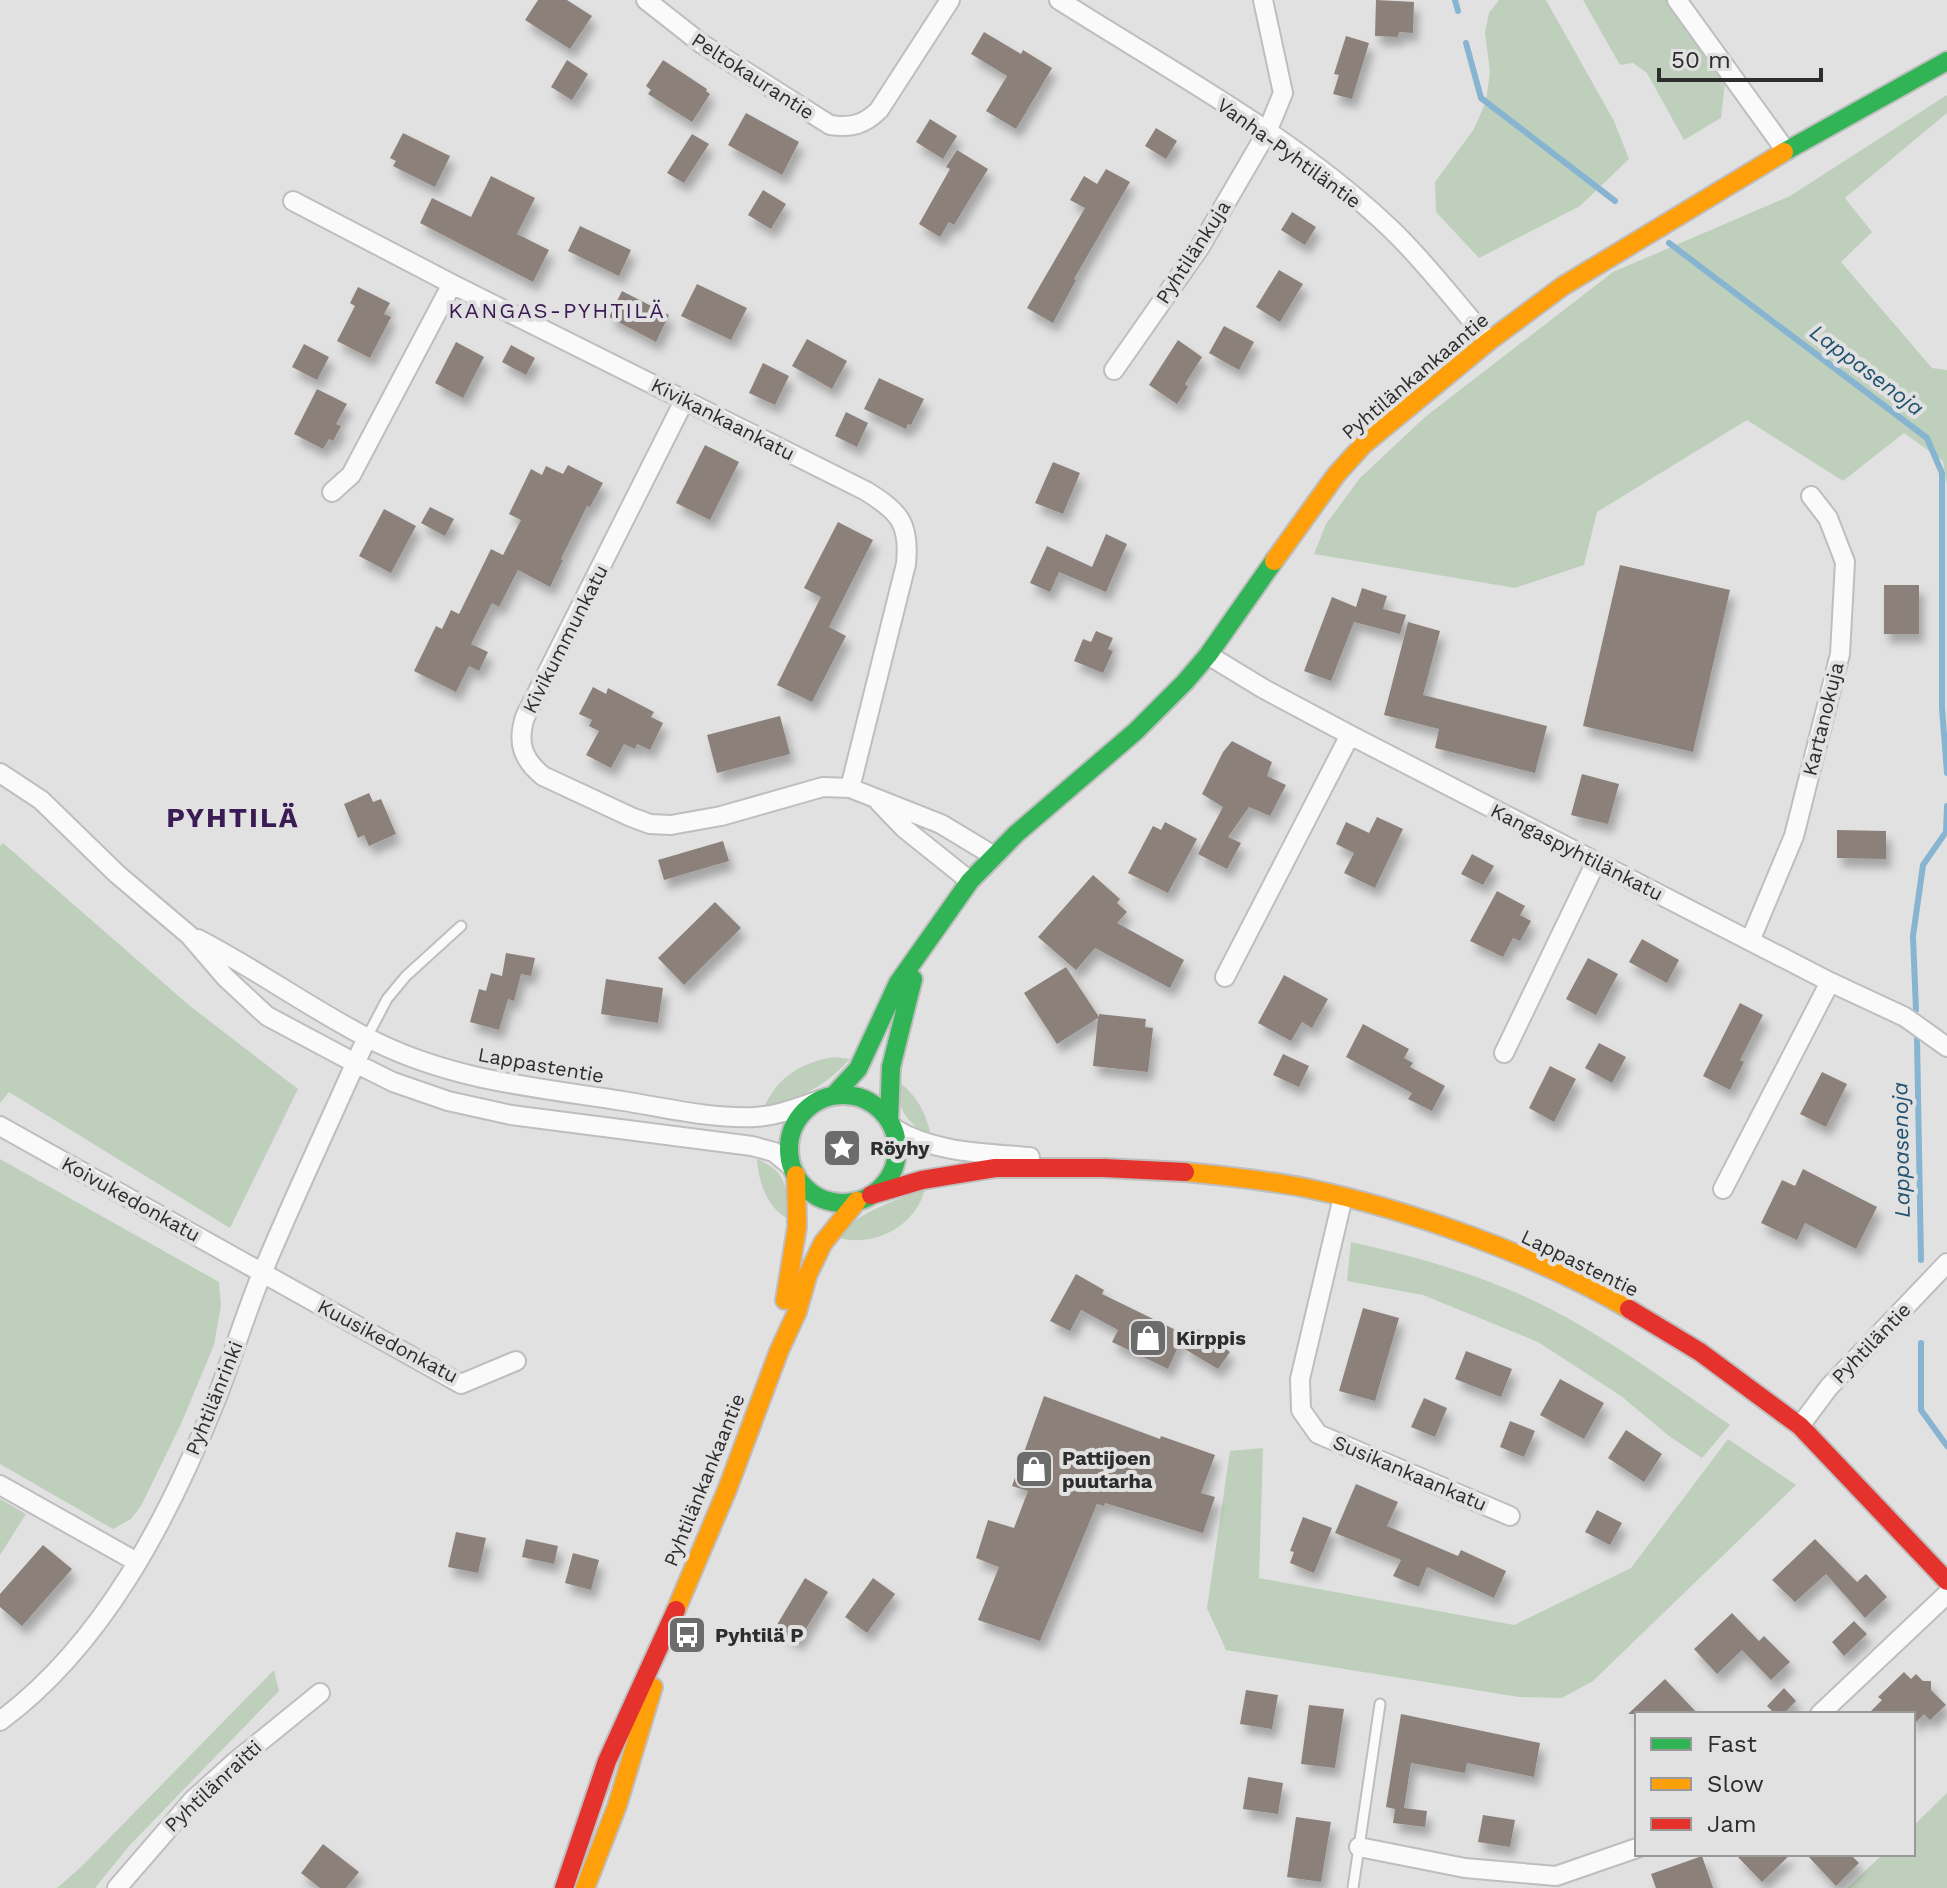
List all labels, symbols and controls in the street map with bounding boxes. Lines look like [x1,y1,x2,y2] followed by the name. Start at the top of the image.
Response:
[687,28,819,124] street label: Peltokaurantie
[1659,32,1821,82] scale bar
[1671,46,1731,74] text: 50 m
[1212,93,1366,213] street label: Vanha-Pyhtiläntie
[1151,196,1235,308] street label: Pyhtilänkuja
[448,298,666,323] district label: KANGAS-PYHTILÄ
[1337,308,1493,444] street label: Pyhtilänkankaantie
[1805,319,1929,421] water label: Lappasenoja
[647,372,799,466] street label: Kivikankaankatu
[517,561,613,717] street label: Kivikummunkatu
[1797,660,1849,778] street label: Kartanokuja
[1487,798,1667,906] street label: Kangaspyhtilänkatu
[166,801,300,834] district label: PYHTILÄ
[476,1042,606,1088] street label: Lappastentie
[1887,1082,1915,1218] water label: Lappasenoja
[821,1127,863,1169] place icon: Röyhy
[870,1136,930,1160] place label: Röyhy
[58,1151,204,1247] street label: Koivukedonkatu
[1517,1224,1643,1302] street label: Lappastentie
[314,1294,462,1388] street label: Kuusikedonkatu
[1826,1297,1916,1389] street label: Pyhtiläntie
[1127,1317,1169,1359] shop icon: Kirppis
[1176,1326,1246,1350] place label: Kirppis
[180,1337,248,1459] street label: Pyhtilänrinki
[658,1390,750,1570] street label: Pyhtilänkankaantie
[1330,1430,1490,1516] street label: Susikankaankatu
[1062,1446,1153,1493] place label: Pattijoen puutarha
[1013,1448,1055,1490] shop icon: Pattijoen puutarha
[666,1614,708,1656] bus stop icon: Pyhtilä P
[715,1623,804,1647] place label: Pyhtilä P
[1635,1712,1915,1856] legend
[1707,1730,1757,1758] text: Fast
[160,1735,266,1837] street label: Pyhtilänraitti
[1707,1770,1764,1798] text: Slow
[1707,1810,1757,1838] text: Jam

